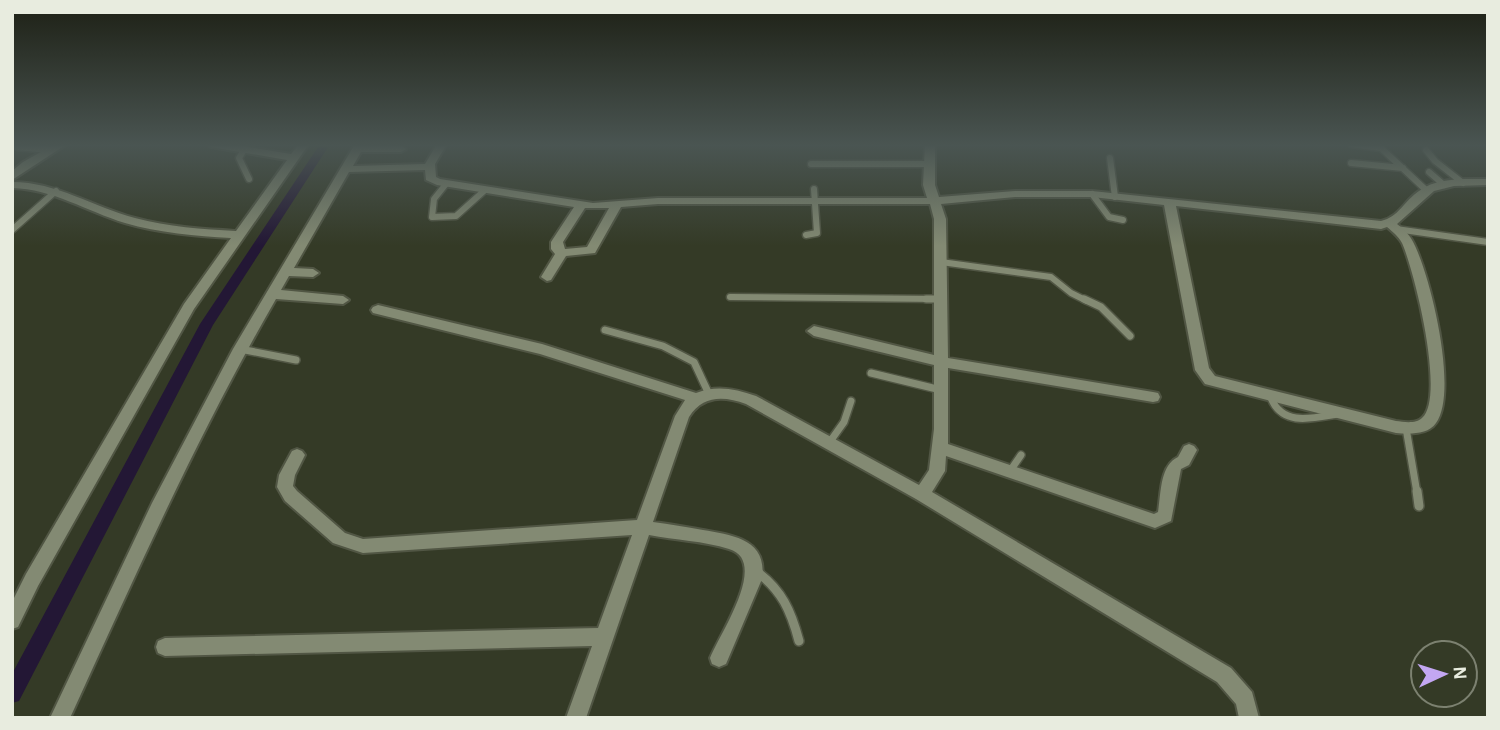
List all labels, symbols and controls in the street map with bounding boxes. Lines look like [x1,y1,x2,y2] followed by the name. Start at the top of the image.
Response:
[1409,639,1479,709] north arrow
[1450,666,1469,680] text: N

